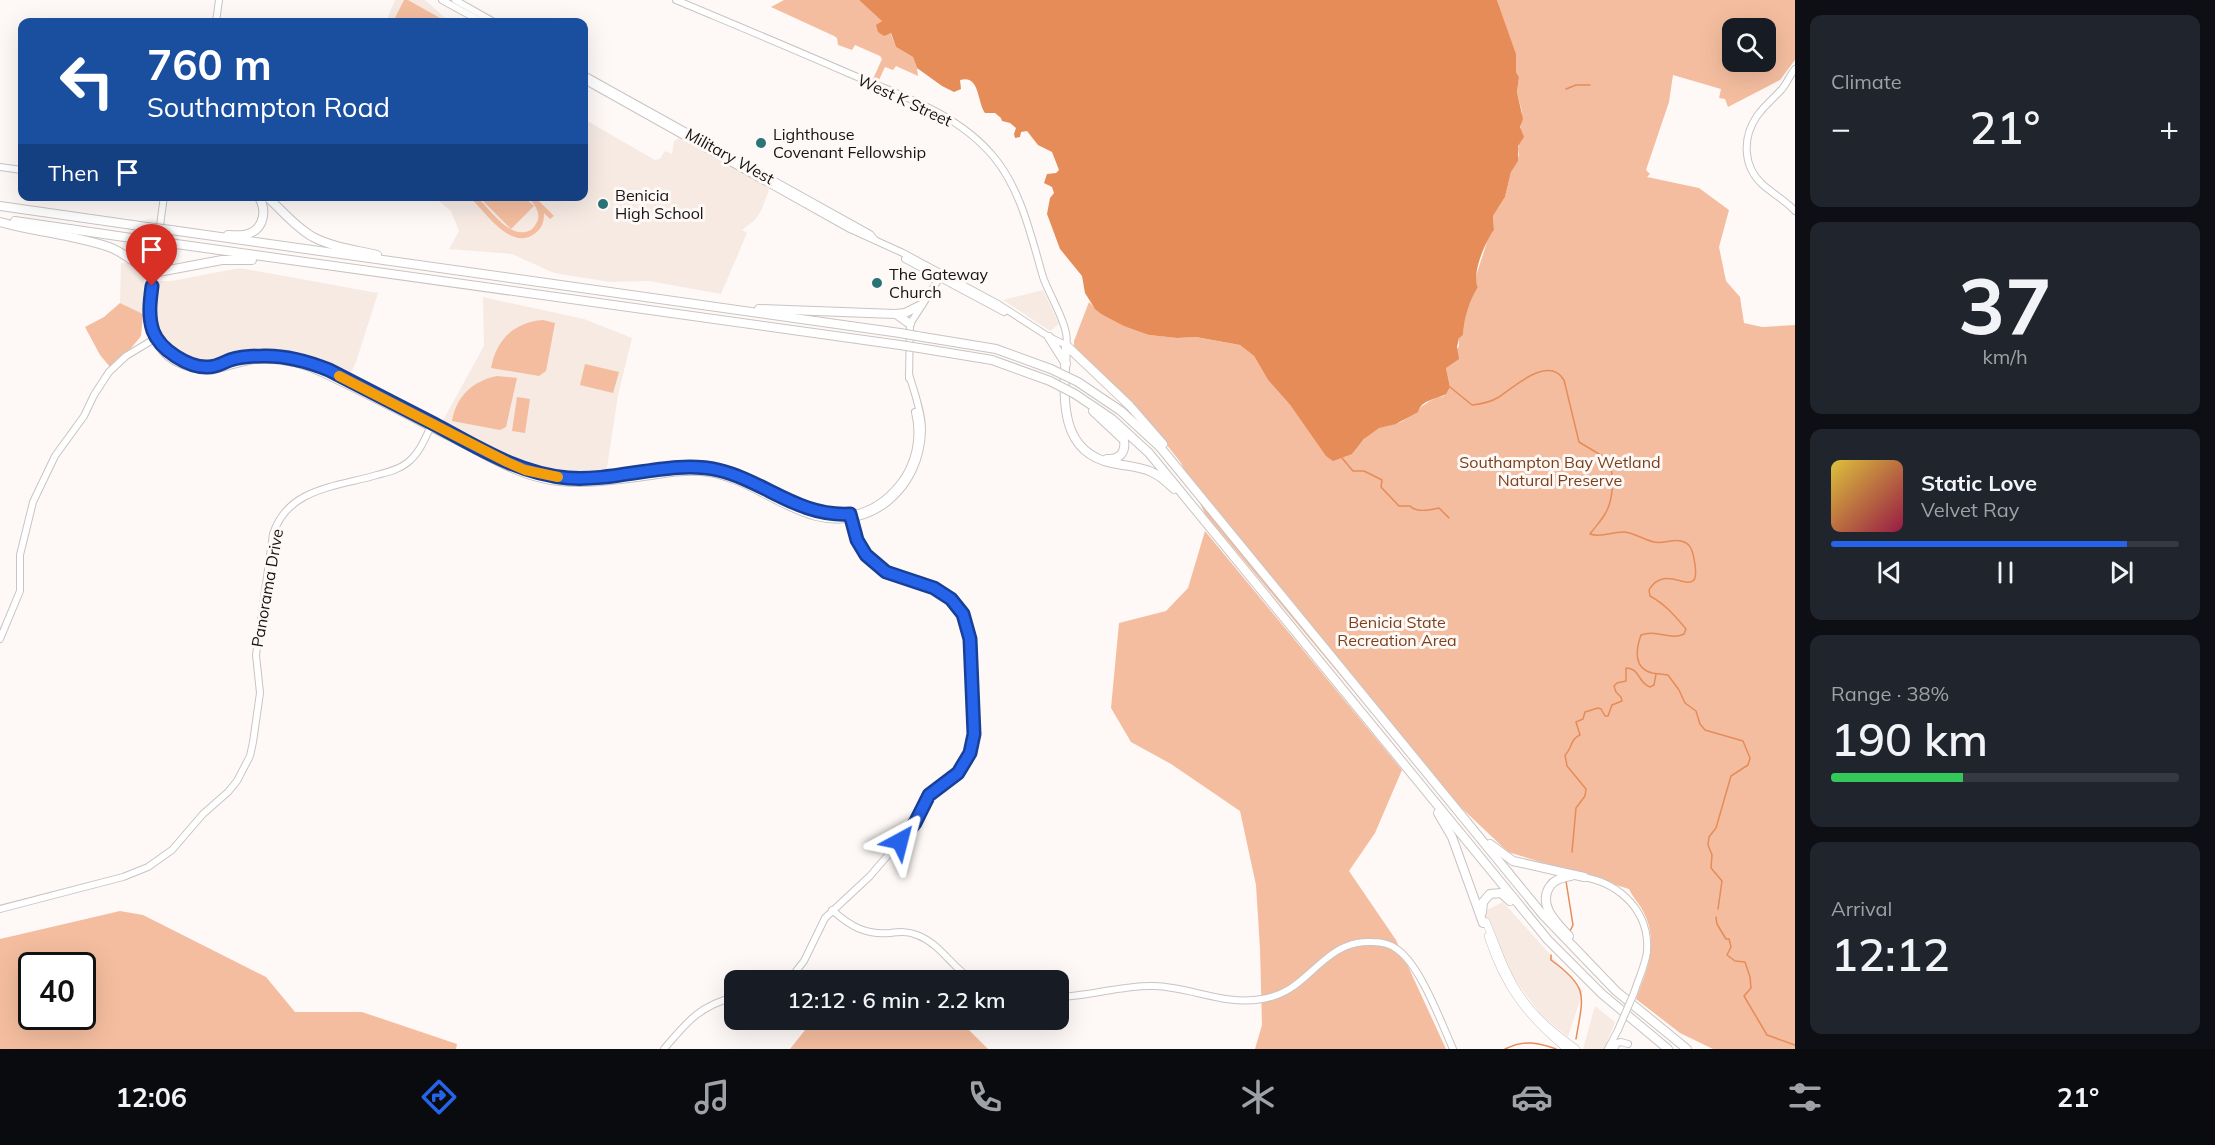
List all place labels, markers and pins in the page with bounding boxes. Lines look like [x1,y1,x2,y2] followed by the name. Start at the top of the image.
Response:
[773,124,926,162] place label: Lighthouse Covenant Fellowship
[754,136,768,150] marker: Lighthouse Covenant Fellowship
[615,185,704,223] place label: Benicia High School
[596,197,610,211] marker: Benicia High School
[126,224,177,286] pin
[889,264,989,302] place label: The Gateway Church
[870,276,884,290] marker: The Gateway Church

